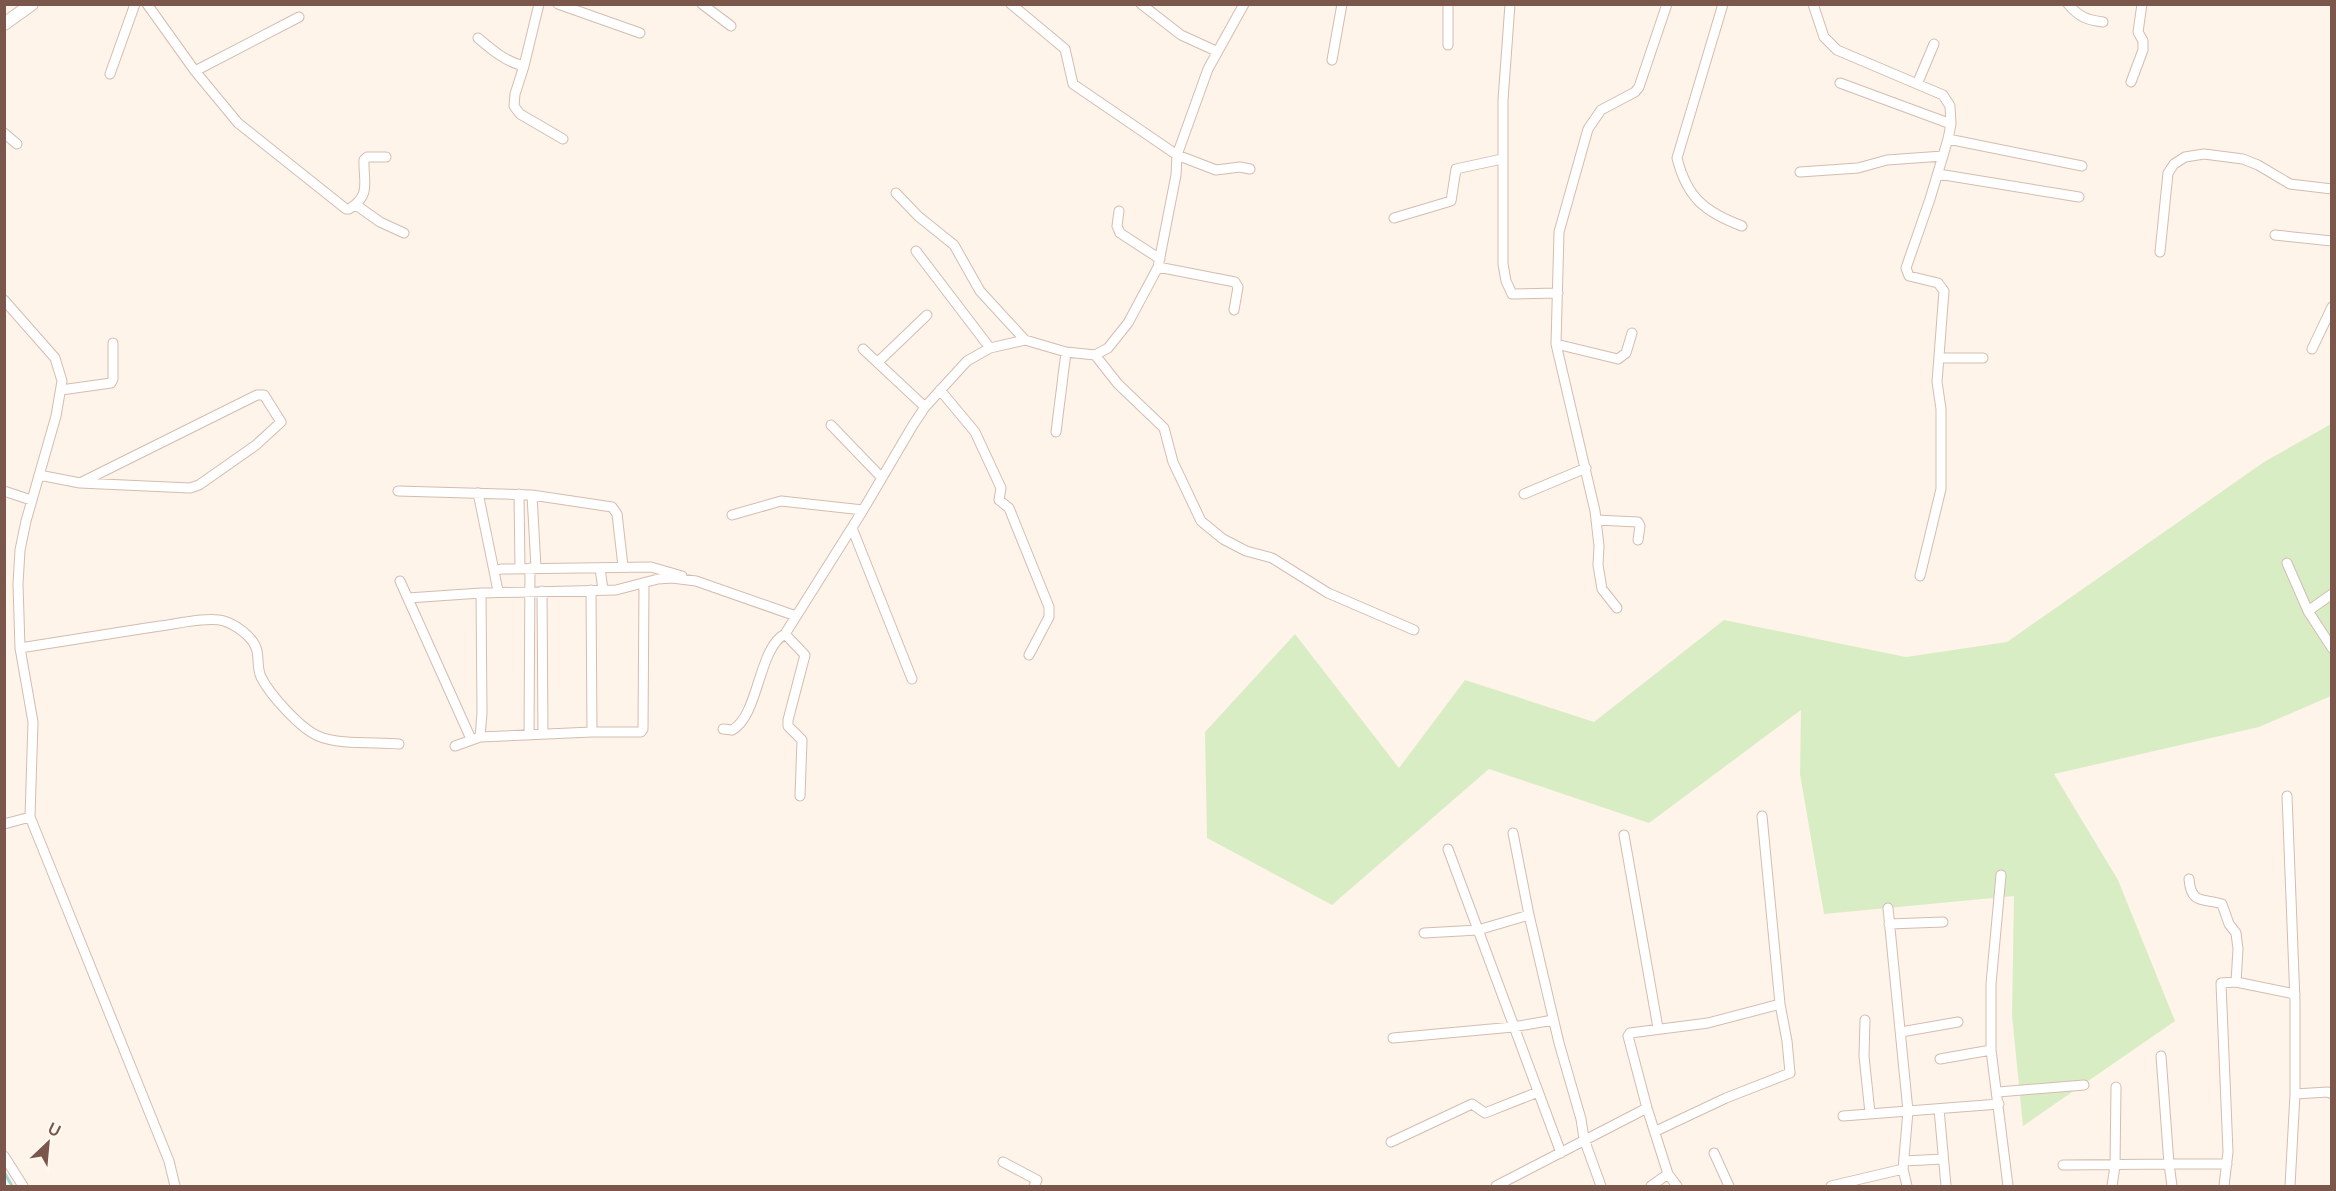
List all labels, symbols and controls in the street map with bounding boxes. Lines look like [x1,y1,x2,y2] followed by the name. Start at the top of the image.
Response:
[18,1113,78,1173] north arrow
[45,1118,64,1140] text: U

